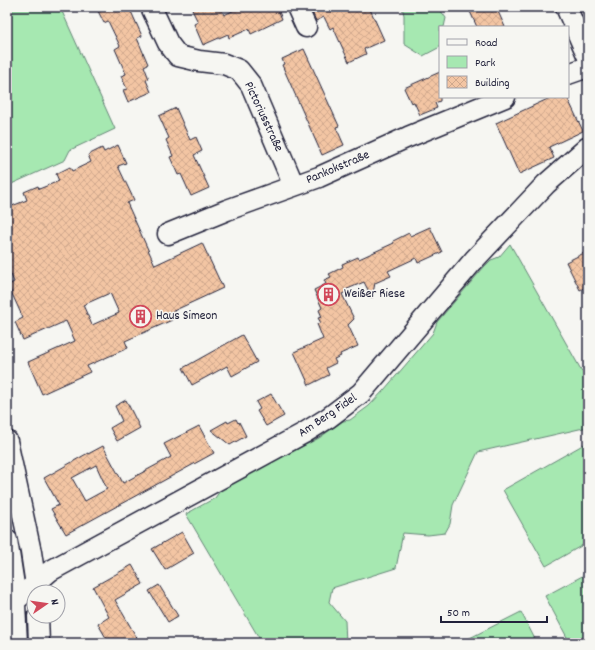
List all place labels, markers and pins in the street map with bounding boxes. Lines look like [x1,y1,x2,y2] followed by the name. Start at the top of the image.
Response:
[316,281,342,307] building icon: Weißer Riese
[344,285,405,304] place label: Weißer Riese
[128,303,154,329] building icon: Haus Simeon
[156,307,217,326] place label: Haus Simeon

